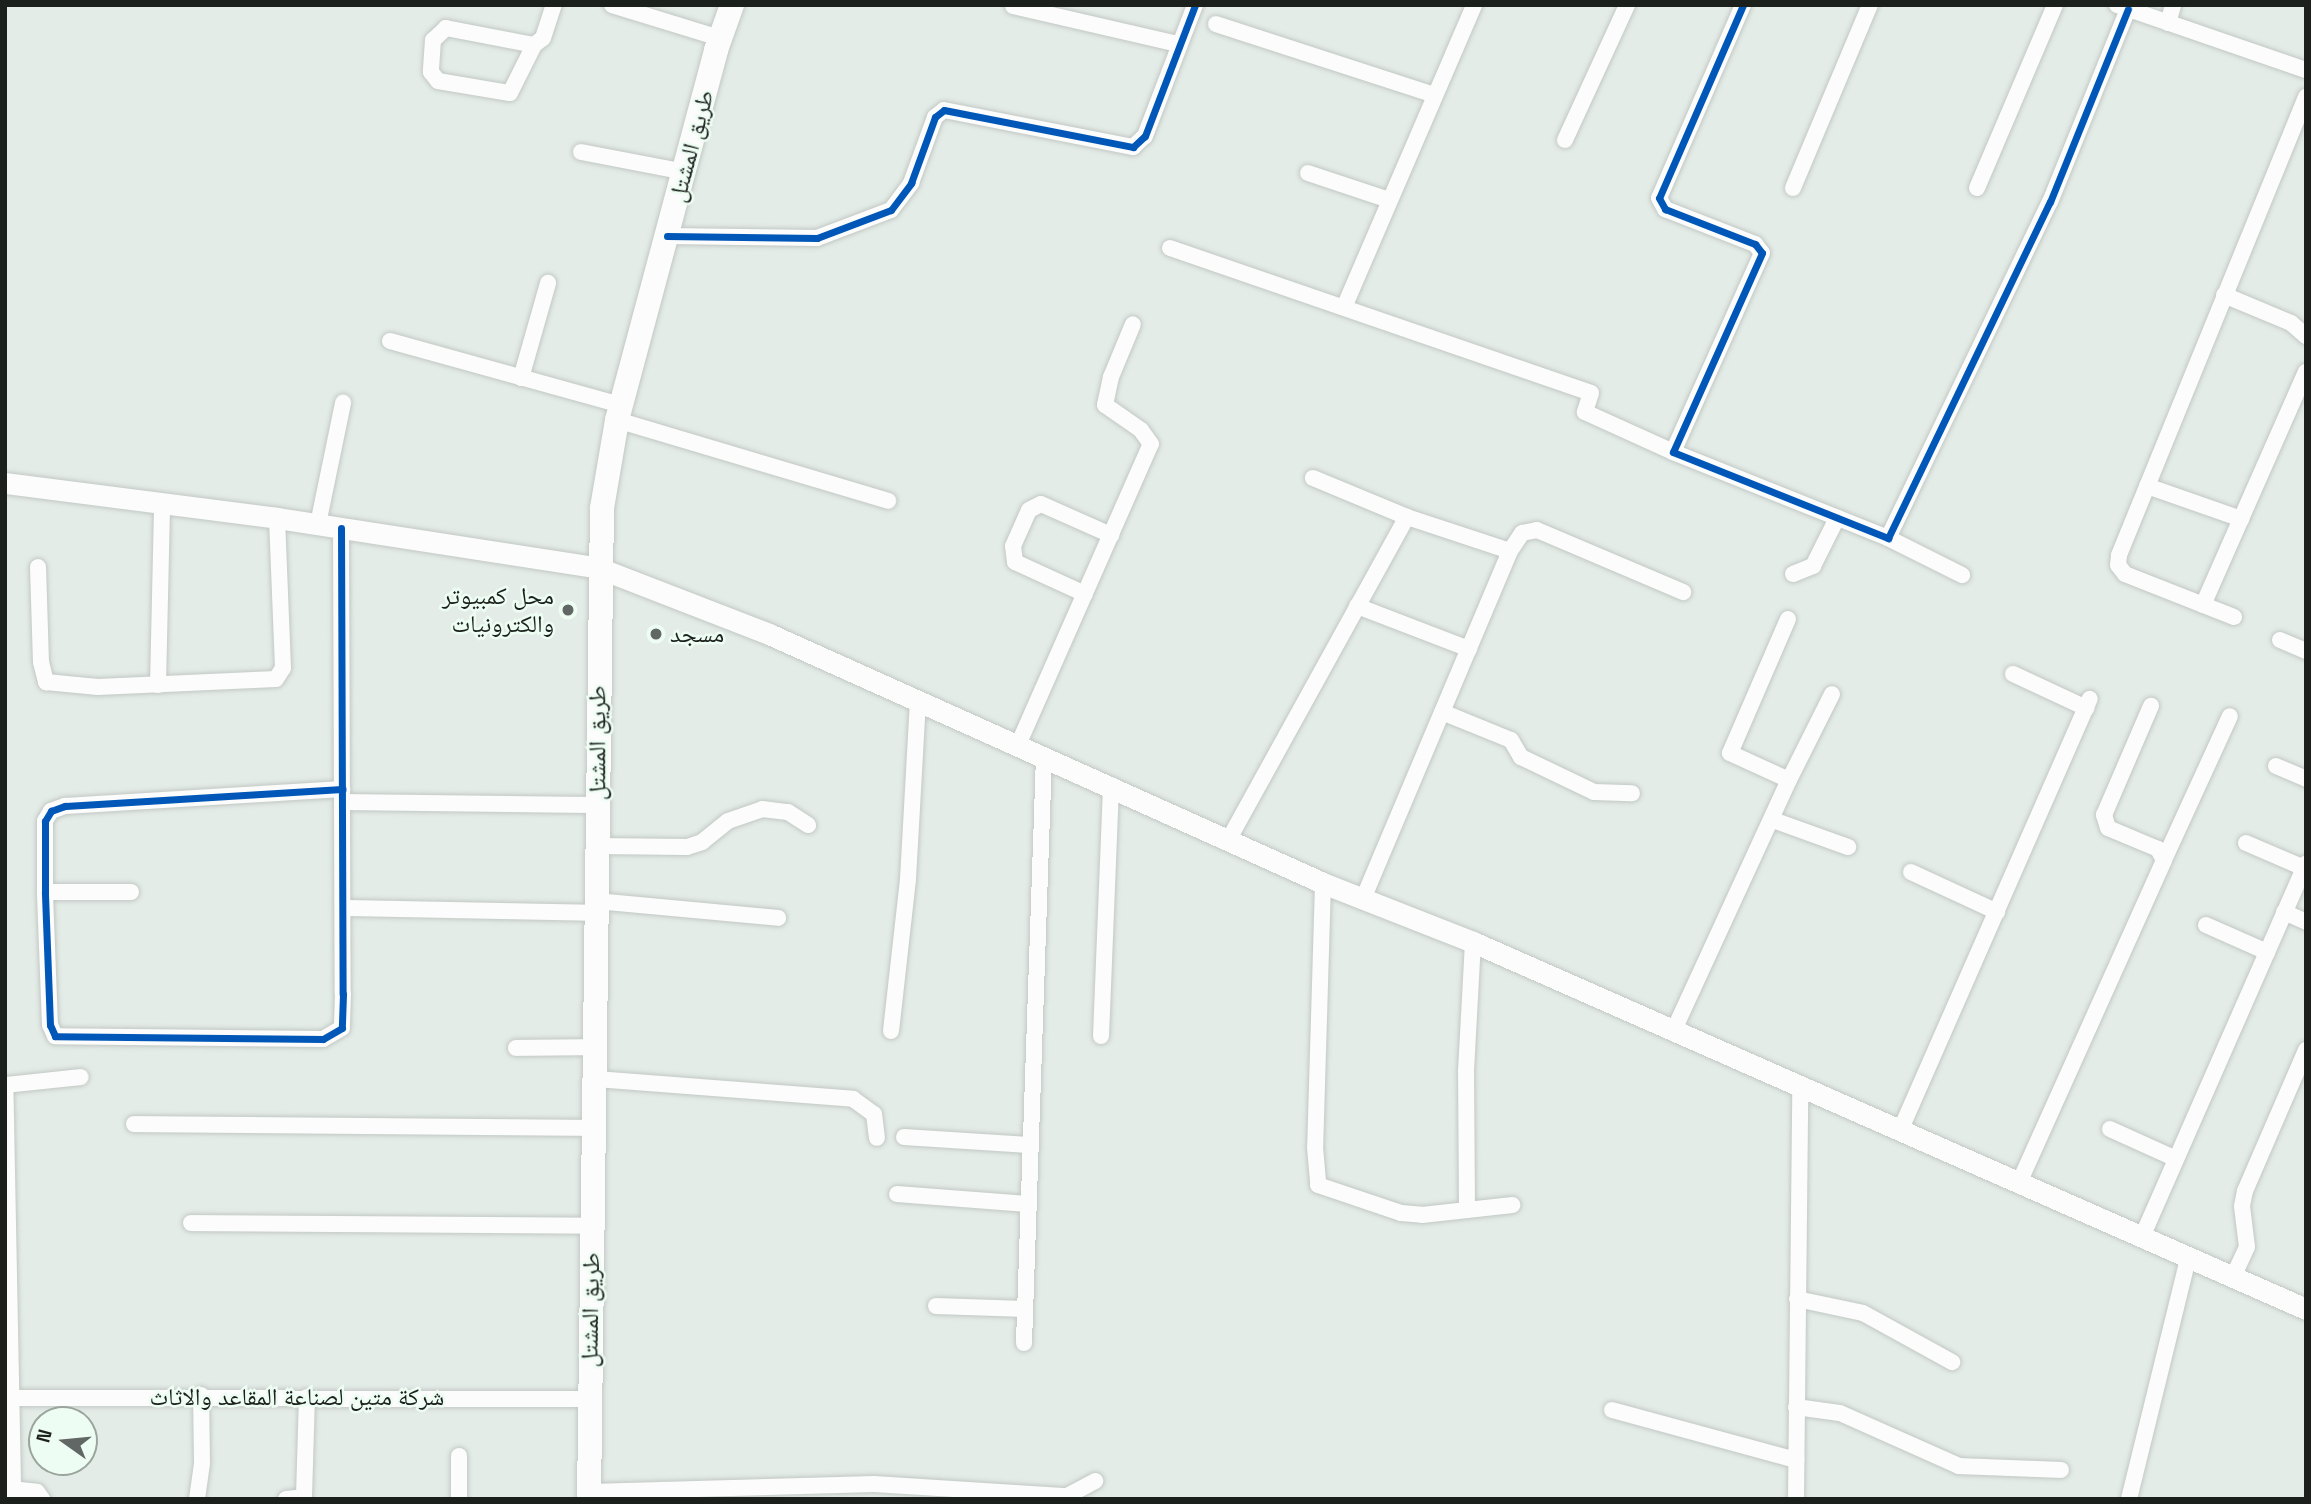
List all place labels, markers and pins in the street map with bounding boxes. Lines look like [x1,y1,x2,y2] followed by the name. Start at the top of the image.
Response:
[442,582,554,638] place label: محل كمبيوتر والكترونيات
[560,602,576,618] marker: محل كمبيوتر والكترونيات
[670,620,724,648] place label: مسجد
[648,626,664,642] marker: مسجد

